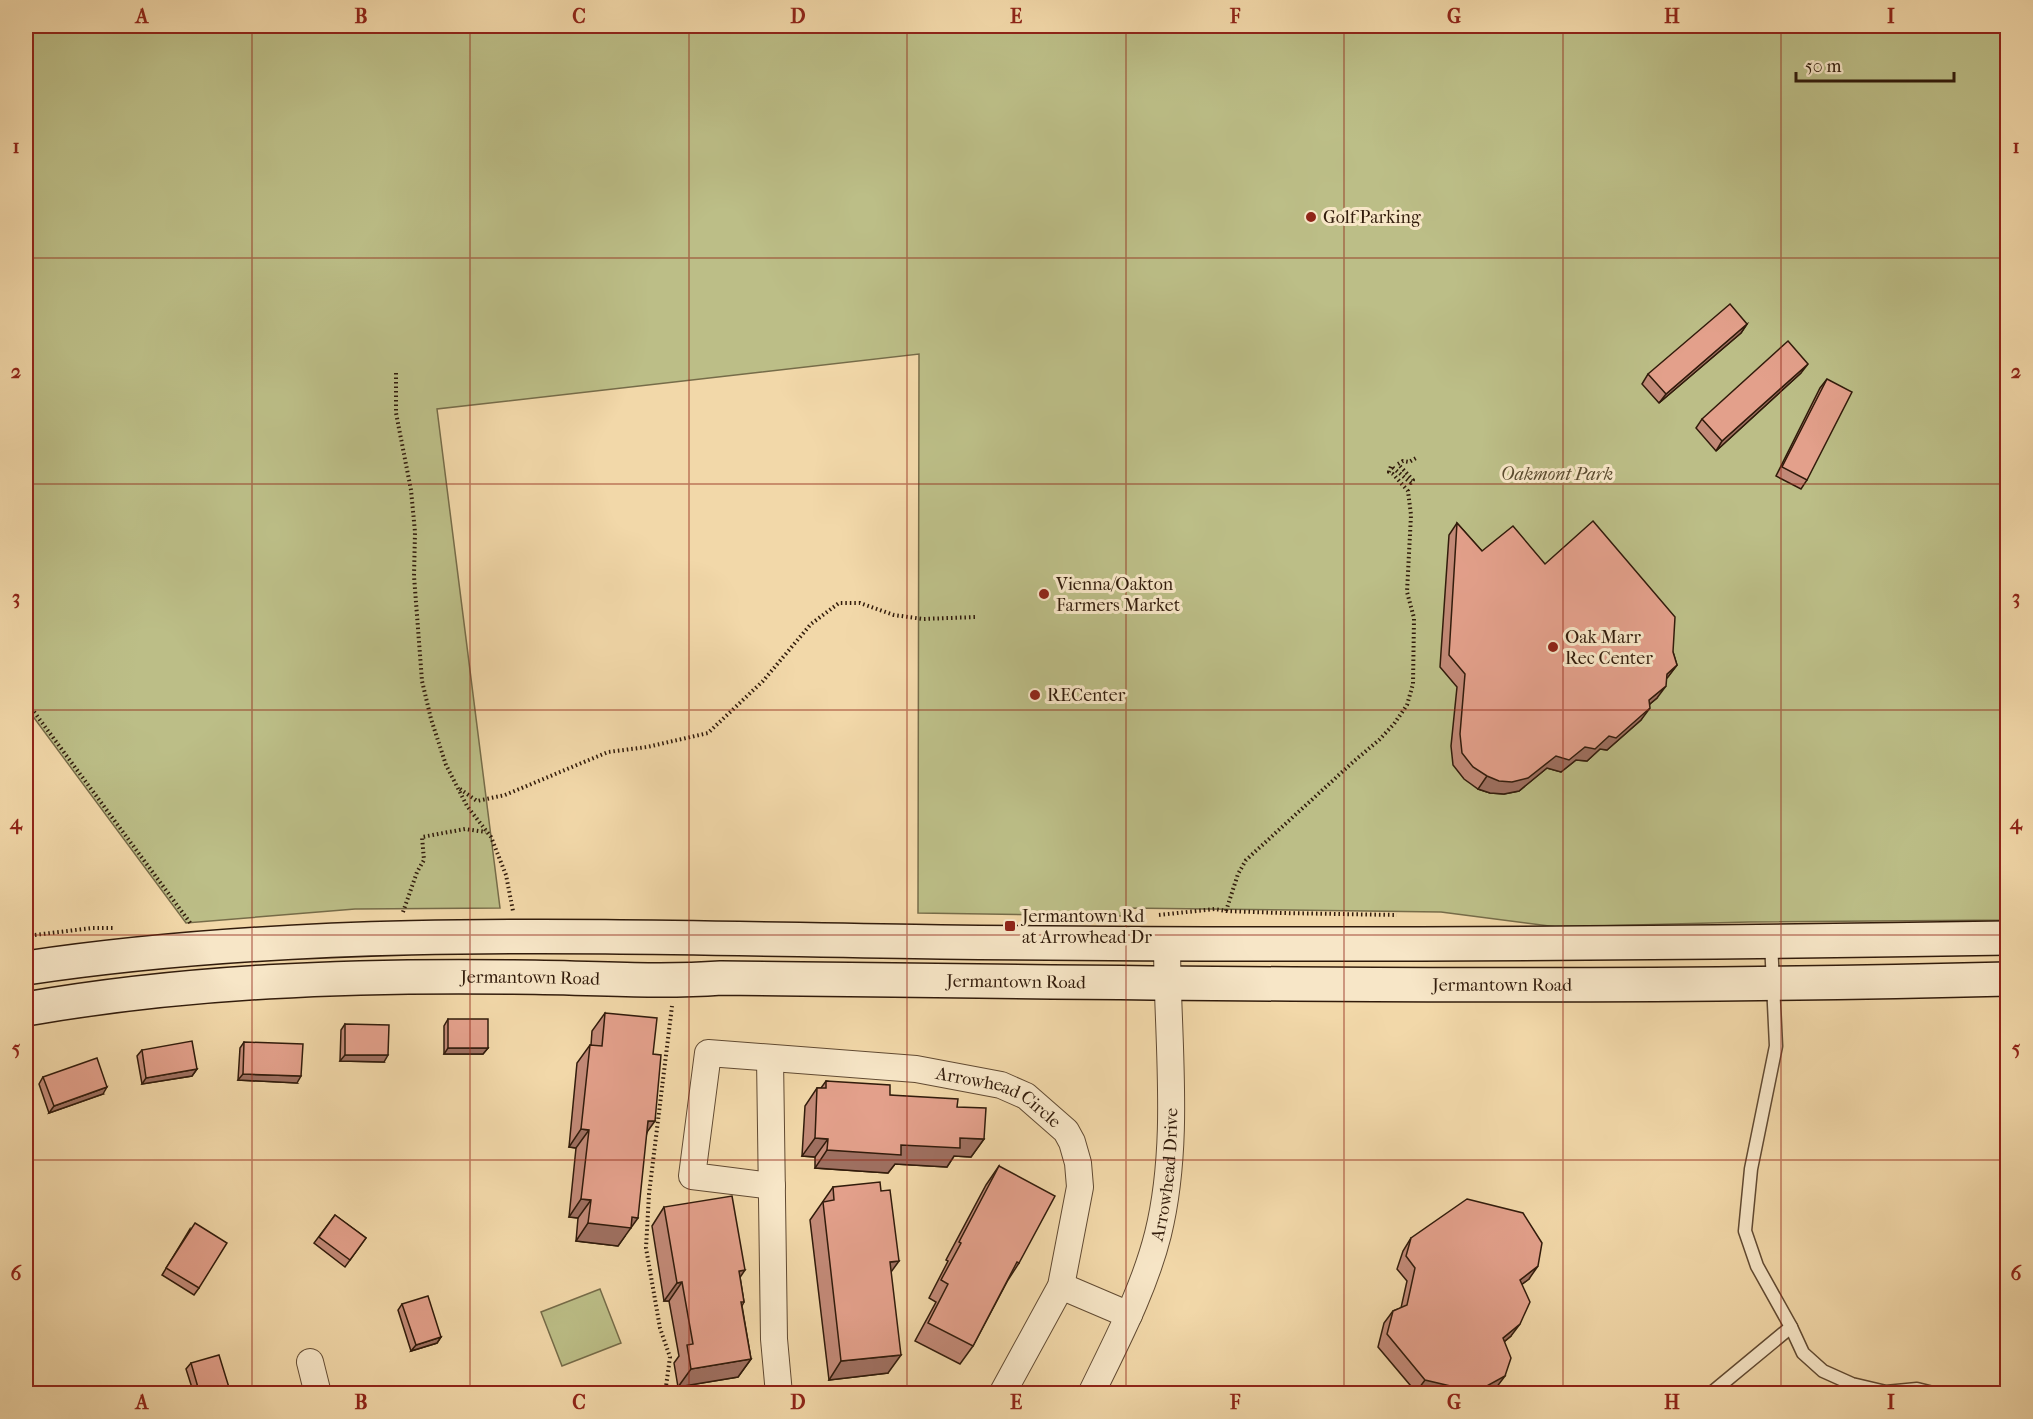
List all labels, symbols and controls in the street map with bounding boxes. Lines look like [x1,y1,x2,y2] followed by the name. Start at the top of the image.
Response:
[134,5,150,28] text: A
[354,5,368,28] text: B
[572,5,586,28] text: C
[790,5,806,28] text: D
[1010,5,1022,28] text: E
[1229,5,1241,28] text: F
[1447,5,1461,28] text: G
[1664,5,1680,28] text: H
[1887,5,1895,28] text: I
[1796,45,1954,83] scale bar
[1805,56,1842,77] text: 50 m
[12,135,20,158] text: 1
[2012,135,2020,158] text: 1
[1323,207,1421,228] place label: Golf Parking
[1304,210,1318,224] marker: Golf Parking
[11,360,21,383] text: 2
[2011,360,2021,383] text: 2
[1501,464,1613,485] park label: Oakmont Park
[1055,574,1181,616] place label: Vienna/Oakton Farmers Market
[12,586,20,609] text: 3
[2012,586,2020,609] text: 3
[1037,587,1051,601] marker: Vienna/Oakton Farmers Market
[1565,627,1653,669] place label: Oak Marr Rec Center
[1546,640,1560,654] marker: Oak Marr Rec Center
[1047,685,1126,706] place label: RECenter
[1028,688,1042,702] marker: RECenter
[9,811,23,835] text: 4
[2009,811,2023,835] text: 4
[1020,906,1152,948] place label: Jermantown Rd at Arrowhead Dr
[1003,919,1017,933] marker: Jermantown Rd at Arrowhead Dr
[458,966,601,989] street label: Jermantown Road
[944,970,1086,993] street label: Jermantown Road
[1430,974,1572,995] street label: Jermantown Road
[12,1037,21,1060] text: 5
[2012,1037,2021,1060] text: 5
[933,1062,1065,1132] street label: Arrowhead Circle
[1146,1108,1182,1244] street label: Arrowhead Drive
[11,1262,23,1285] text: 6
[2011,1262,2023,1285] text: 6
[134,1391,150,1414] text: A
[354,1391,368,1414] text: B
[572,1391,586,1414] text: C
[790,1391,806,1414] text: D
[1010,1391,1022,1414] text: E
[1229,1391,1241,1414] text: F
[1447,1391,1461,1414] text: G
[1664,1391,1680,1414] text: H
[1887,1391,1895,1414] text: I

